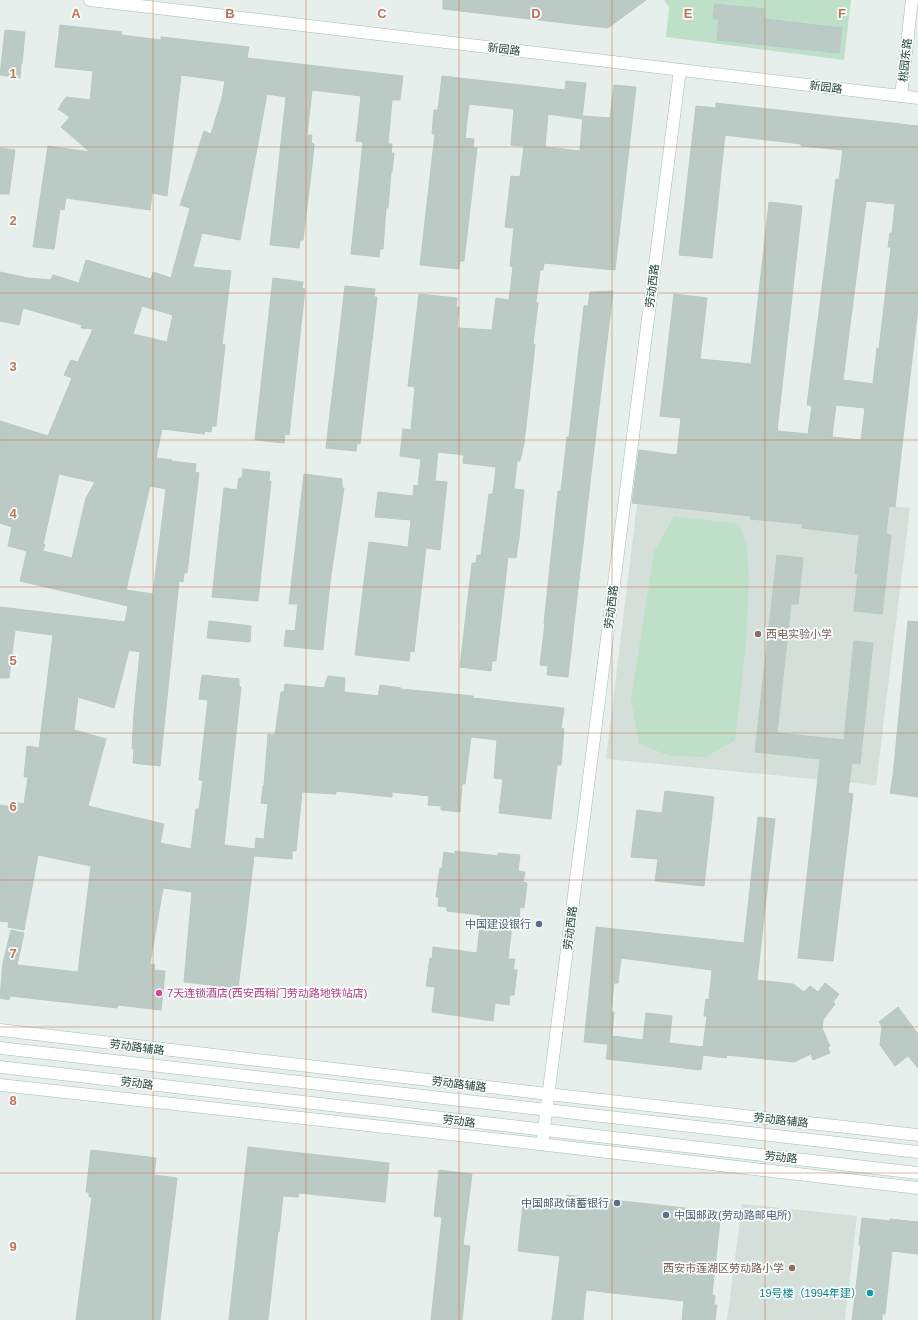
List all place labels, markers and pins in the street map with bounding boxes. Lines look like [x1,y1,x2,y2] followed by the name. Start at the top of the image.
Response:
[766,628,832,640] place label: 西电实验小学
[753,629,763,639] marker: 西电实验小学
[465,918,531,930] place label: 中国建设银行
[534,919,544,929] marker: 中国建设银行
[167,987,367,999] place label: 7天连锁酒店(西安西稍门劳动路地铁站店)
[154,988,164,998] marker: 7天连锁酒店(西安西稍门劳动路地铁站店)
[521,1197,609,1209] place label: 中国邮政储蓄银行
[612,1198,622,1208] marker: 中国邮政储蓄银行
[674,1209,791,1221] place label: 中国邮政(劳动路邮电所)
[661,1210,671,1220] marker: 中国邮政(劳动路邮电所)
[663,1262,784,1274] place label: 西安市莲湖区劳动路小学
[787,1263,797,1273] marker: 西安市莲湖区劳动路小学
[759,1287,862,1299] place label: 19号楼（1994年建）
[865,1288,875,1298] marker: 19号楼（1994年建）

